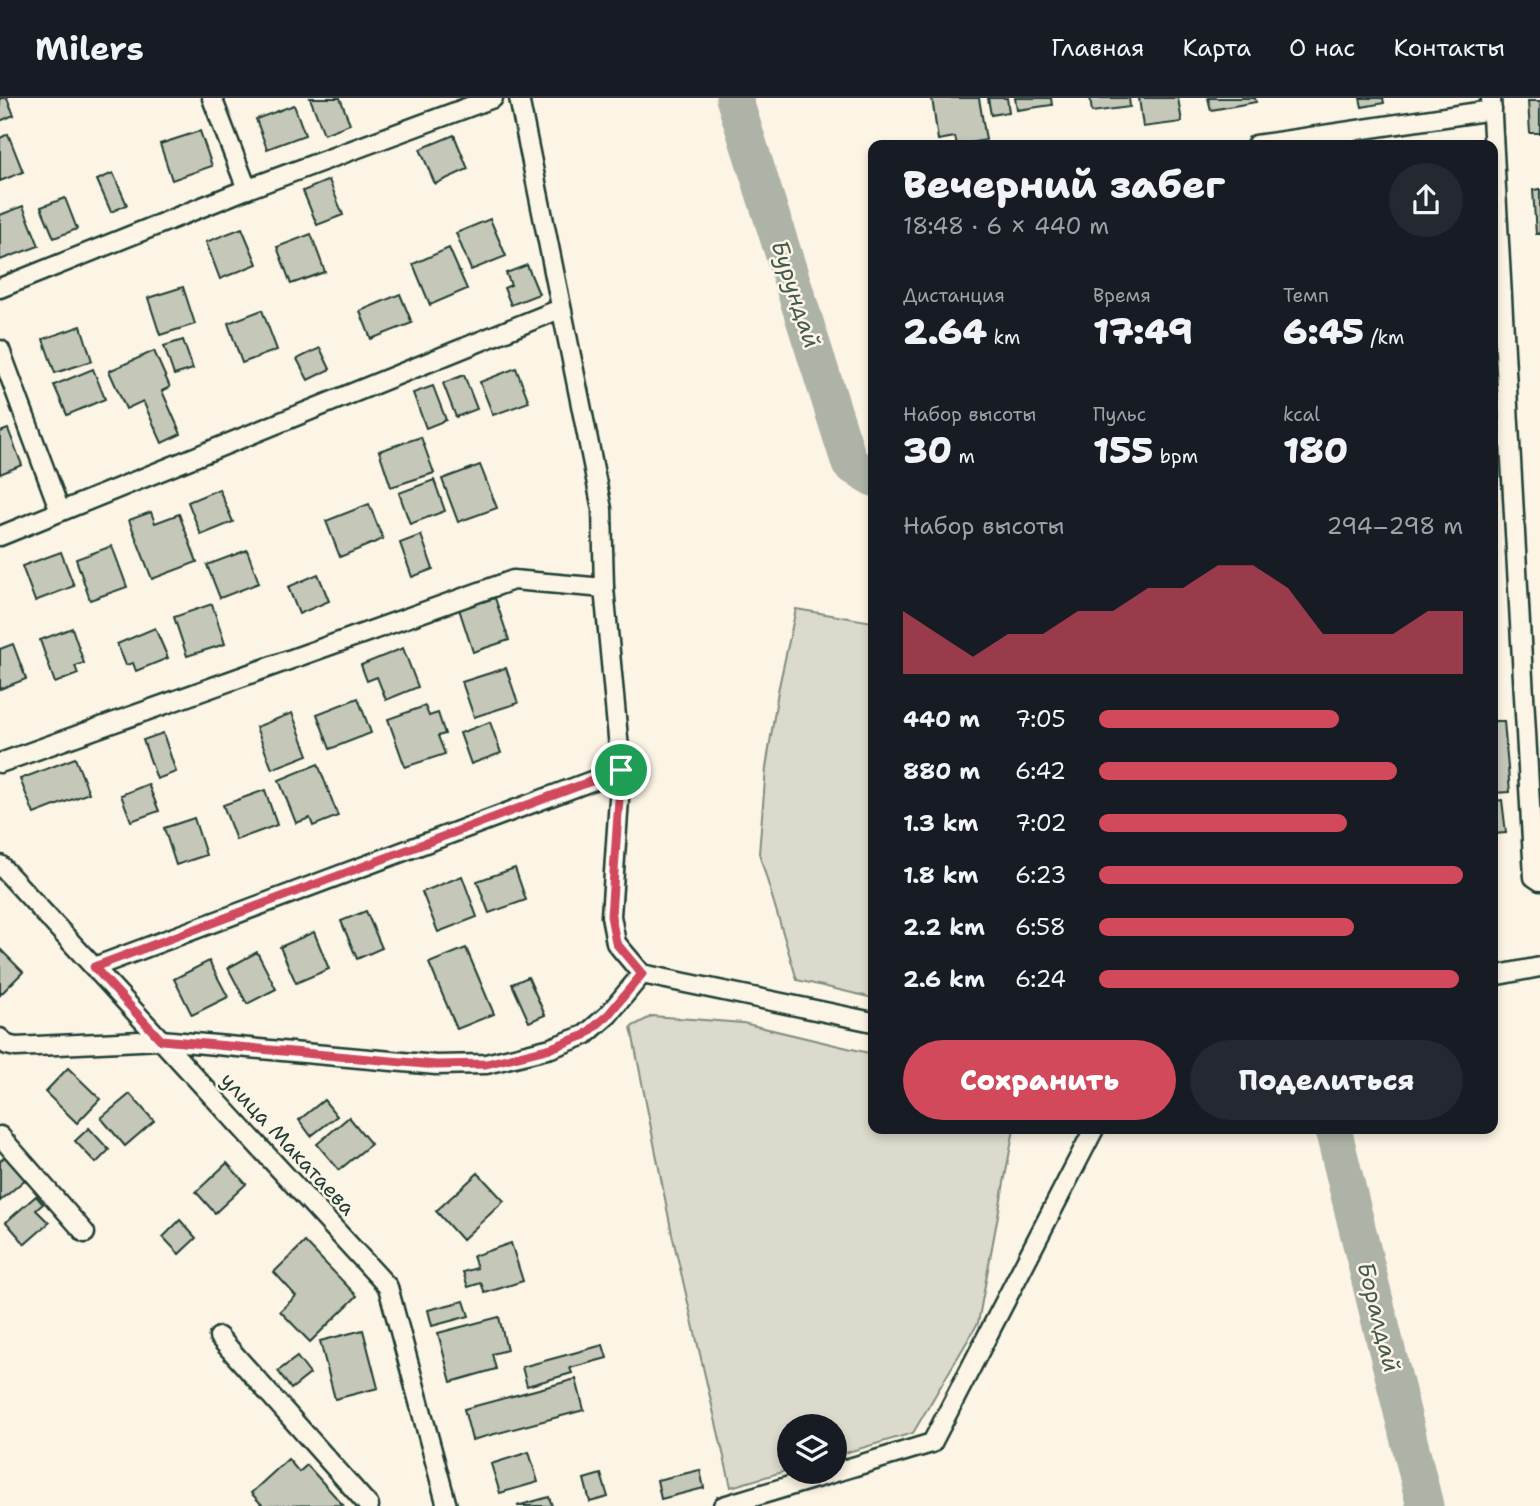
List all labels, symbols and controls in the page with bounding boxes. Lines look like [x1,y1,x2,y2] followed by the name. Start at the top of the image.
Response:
[35,26,144,71] text: Milers
[1051,32,1144,64] text: Главная
[1182,32,1251,64] text: Карта
[1289,32,1355,64] text: О нас
[1393,32,1505,64] text: Контакты
[903,159,1225,210] text: Вечерний забег
[1389,163,1463,237] button: share
[903,211,1109,241] text: 18:48 · 6 × 440 m
[765,236,827,352] water label: Бурундай
[903,283,1005,308] text: Дистанция
[1093,283,1151,308] text: Время
[1283,283,1329,308] text: Темп
[903,308,987,355] text: 2.64
[1093,308,1193,355] text: 17:49
[1283,308,1364,355] text: 6:45
[987,325,1020,350] text: km
[1364,325,1404,350] text: /km
[903,402,1036,427] text: Набор высоты
[1093,402,1146,427] text: Пульс
[1283,402,1320,427] text: kcal
[903,427,952,474] text: 30
[1093,427,1153,474] text: 155
[1283,427,1348,474] text: 180
[952,444,975,469] text: m
[1153,444,1198,469] text: bpm
[903,511,1064,541] text: Набор высоты
[1326,511,1463,541] text: 294–298 m
[903,704,980,734] text: 440 m
[1015,704,1066,734] text: 7:05
[591,740,651,800] pin
[602,751,640,789] icon: arrive
[903,756,980,786] text: 880 m
[1015,756,1066,786] text: 6:42
[903,808,978,838] text: 1.3 km
[1015,808,1067,838] text: 7:02
[903,860,978,890] text: 1.8 km
[1015,860,1066,890] text: 6:23
[903,912,985,942] text: 2.2 km
[1015,912,1066,942] text: 6:58
[903,964,985,994] text: 2.6 km
[1015,964,1066,994] text: 6:24
[903,1040,1176,1120] button: Сохранить
[1190,1040,1463,1120] button: Поделиться
[214,1066,362,1222] street label: улица Макатаева
[1351,1259,1407,1375] water label: Боралдай
[777,1414,847,1484] map controls
[777,1414,847,1484] button: layers

